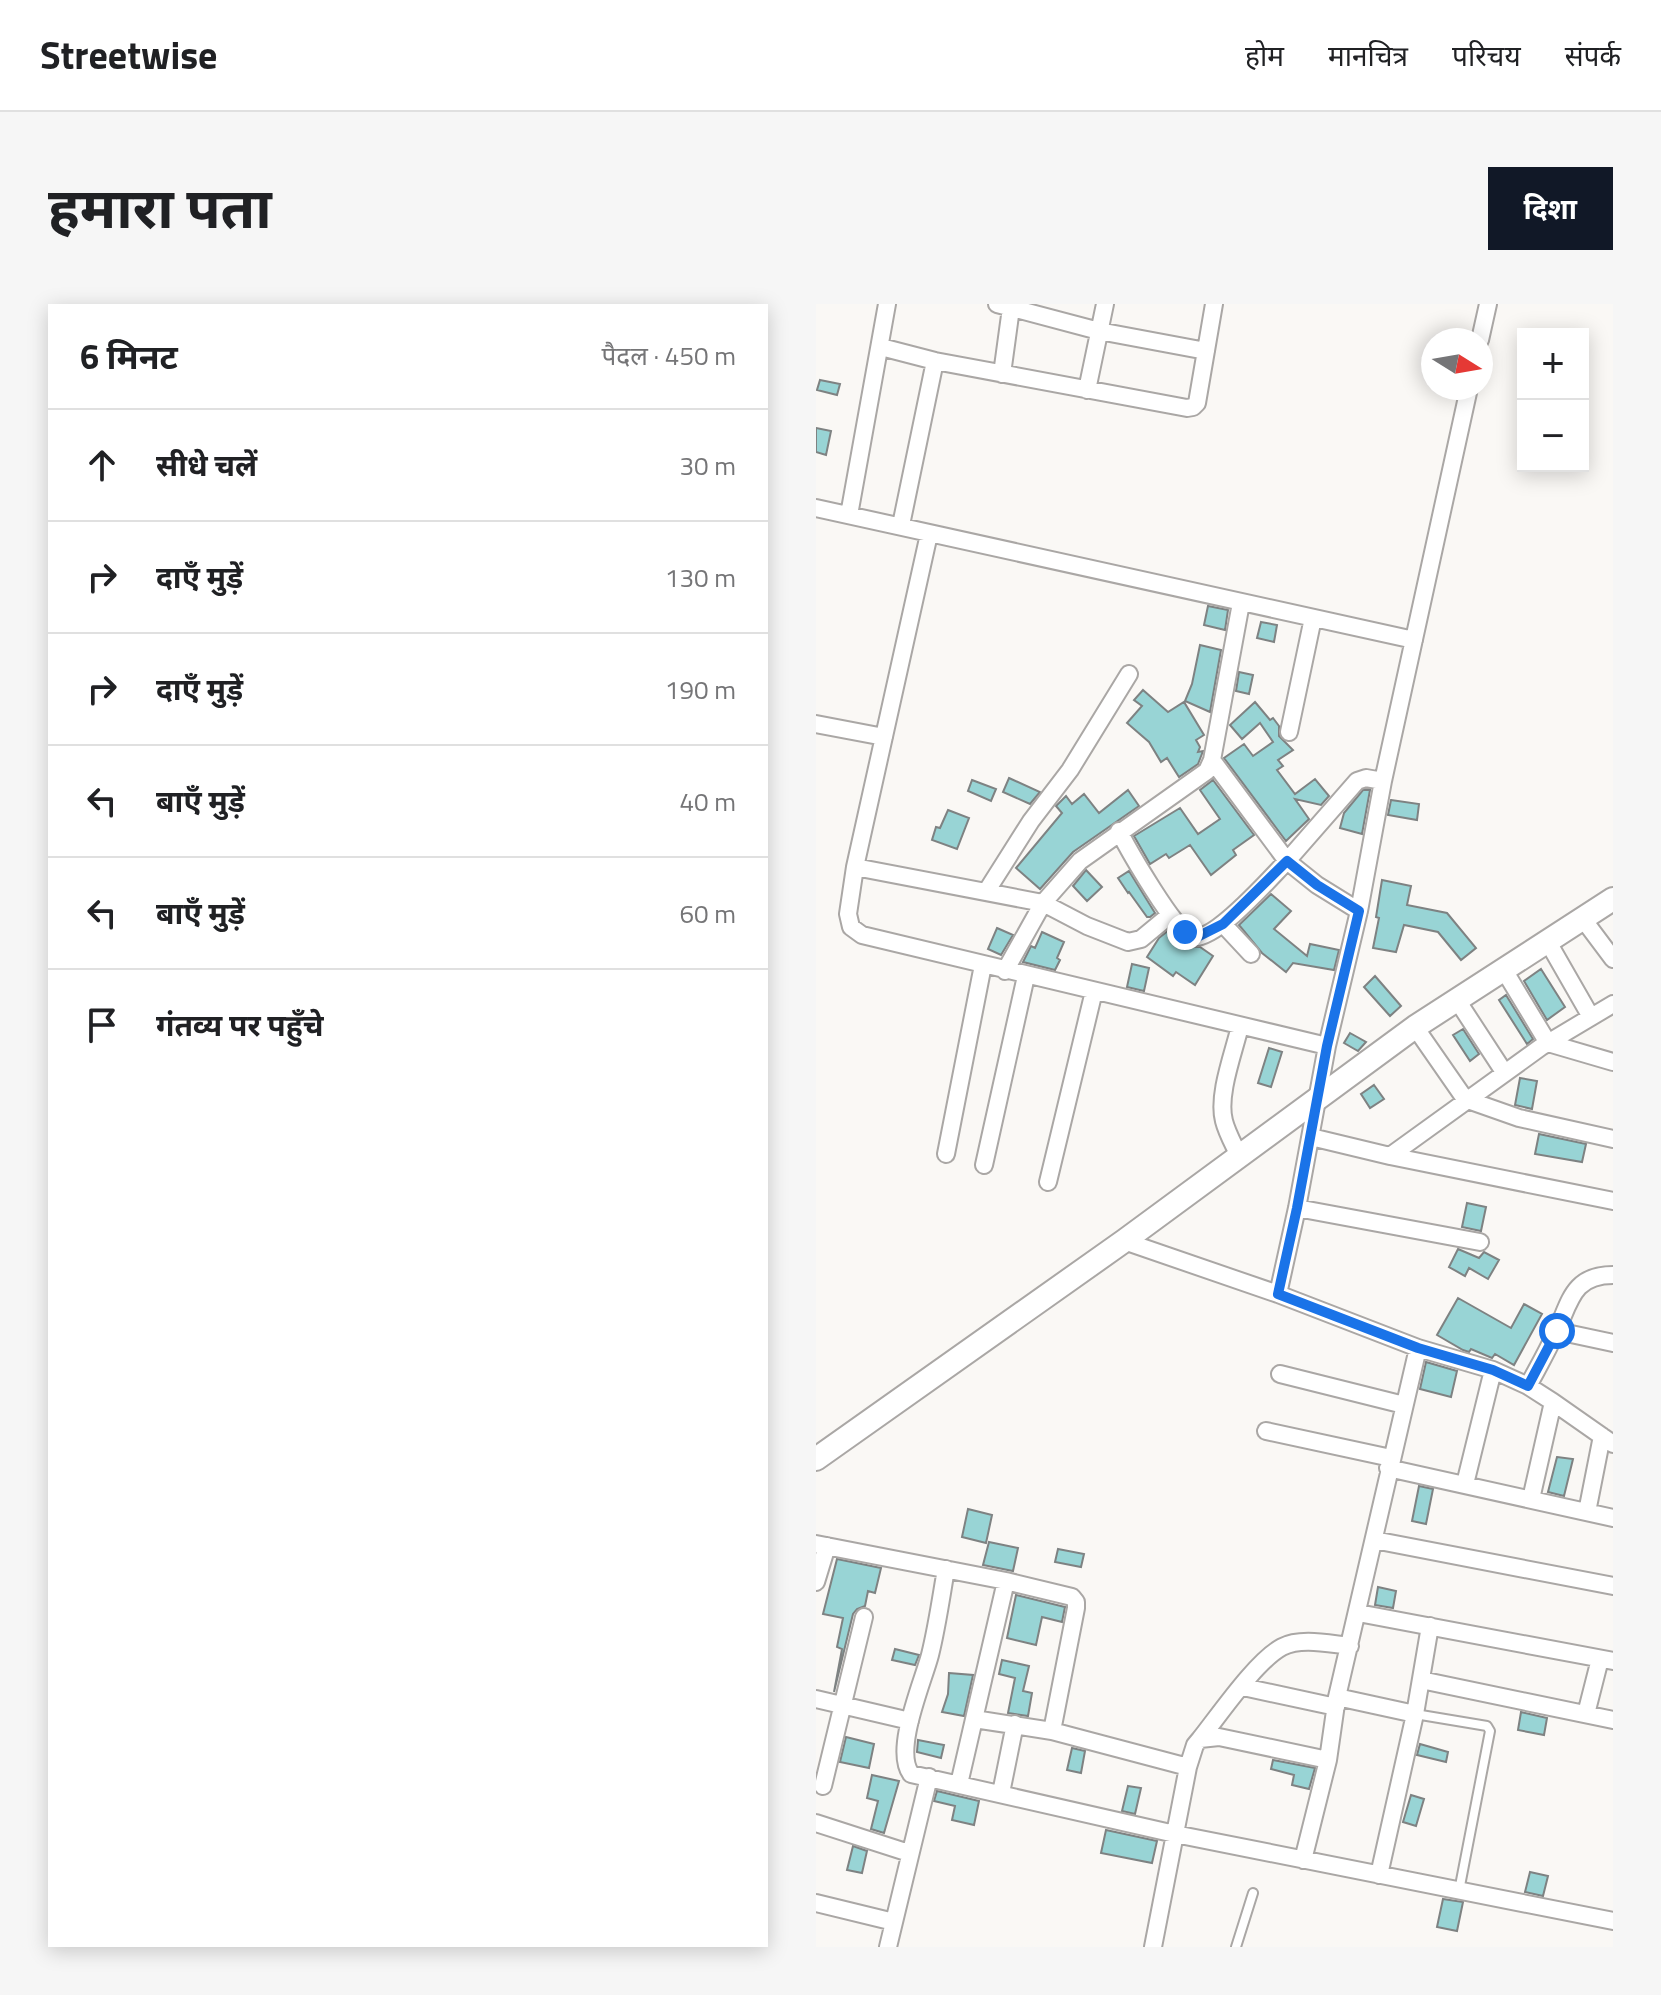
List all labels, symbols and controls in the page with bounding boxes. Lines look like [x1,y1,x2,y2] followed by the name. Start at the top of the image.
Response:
[40,26,218,84] text: Streetwise
[1245,34,1284,77] text: होम
[1328,34,1408,77] text: मानचित्र
[1452,34,1521,77] text: परिचय
[1565,34,1621,77] text: संपर्क
[48,165,272,250] text: हमारा पता
[1488,167,1613,250] button: दिशा
[1421,328,1493,400] north arrow
[1517,328,1589,472] map controls
[1517,328,1589,400] button: +
[80,330,178,382] text: 6 मिनट
[602,336,736,375] text: पैदल · 450 m
[1517,400,1589,472] button: −
[156,442,257,488] text: सीधे चलें
[80,443,124,487] icon: ahead
[679,446,736,485] text: 30 m
[156,554,243,600] text: दाएँ मुड़ें
[80,555,124,599] icon: right
[665,558,736,597] text: 130 m
[156,666,243,712] text: दाएँ मुड़ें
[80,667,124,711] icon: right
[665,670,736,709] text: 190 m
[156,778,245,824] text: बाएँ मुड़ें
[80,779,124,823] icon: left
[679,782,736,821] text: 40 m
[156,890,245,936] text: बाएँ मुड़ें
[80,891,124,935] icon: left
[679,894,736,933] text: 60 m
[1167,914,1203,950] route end
[156,1002,323,1048] text: गंतव्य पर पहुँचे
[80,1003,124,1047] icon: arrive
[1539,1313,1575,1349] route start

